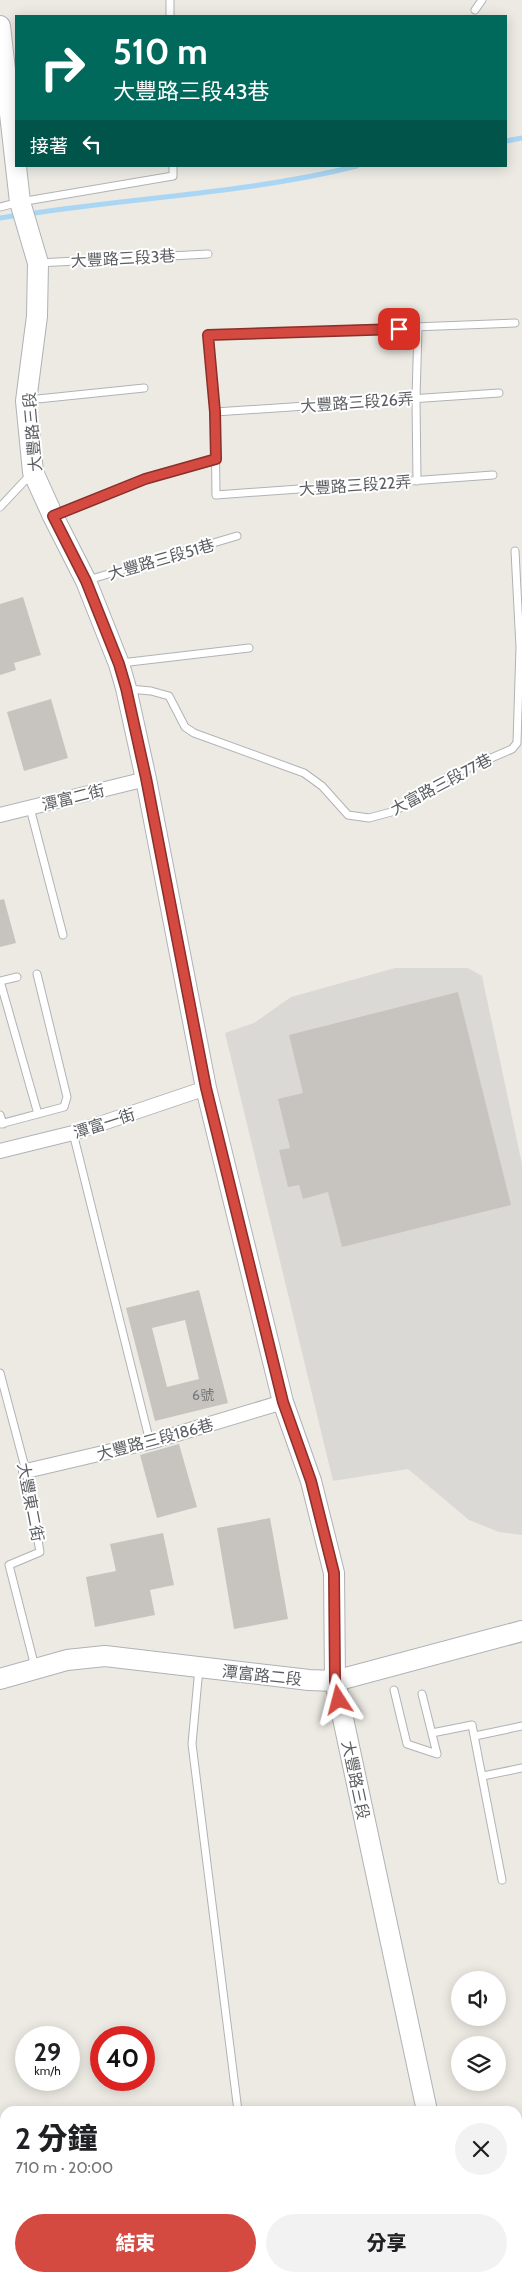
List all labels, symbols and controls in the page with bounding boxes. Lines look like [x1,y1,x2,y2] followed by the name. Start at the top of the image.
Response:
[113,30,208,73] text: 510 m
[30,35,95,100] icon: right
[113,78,270,105] text: 大豐路三段43巷
[78,130,106,158] icon: left
[30,135,68,158] text: 接著
[70,246,176,271] street label: 大豐路三段3巷
[378,308,420,350] pin
[385,315,413,343] icon: arrive
[300,389,414,416] street label: 大豐路三段26弄
[20,391,45,473] street label: 大豐路三段
[298,472,412,499] street label: 大豐路三段22弄
[106,535,217,584] street label: 大豐路三段51巷
[387,750,495,819] street label: 大富路三段77巷
[40,781,106,814] street label: 潭富二街
[71,1105,138,1142] street label: 潭富一街
[192,1386,214,1404] house number: 6號
[95,1415,216,1464] street label: 大豐路三段186巷
[14,1461,47,1543] street label: 大豐東二街
[221,1662,303,1689] street label: 潭富路二段
[312,1673,364,1725] position arrow
[338,1739,373,1821] street label: 大豐路三段
[451,1971,506,2091] map controls
[451,1971,506,2026] button: sound
[90,2026,155,2091] speed limit sign: 40
[451,2036,506,2091] button: layers
[34,2037,61,2067] text: 29
[34,2063,61,2078] text: km/h
[15,2120,98,2157] text: 2 分鐘
[455,2123,507,2175] button: close
[15,2158,113,2177] text: 710 m · 20:00
[15,2214,256,2272] button: 結束
[266,2214,507,2272] button: 分享

